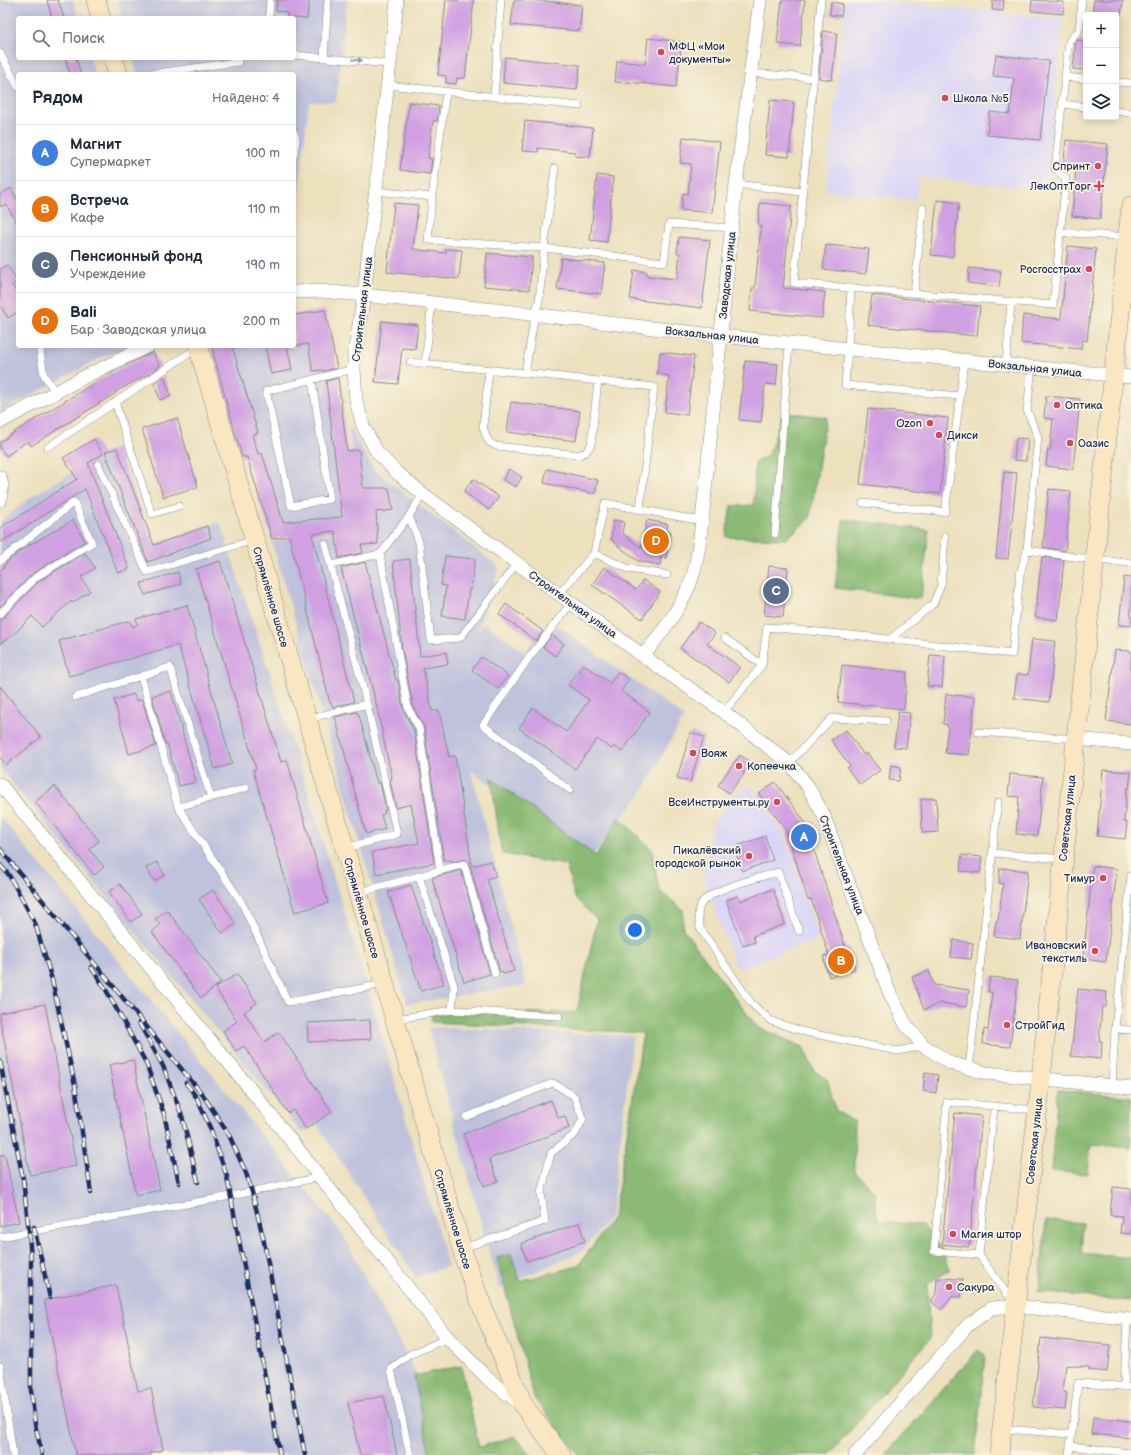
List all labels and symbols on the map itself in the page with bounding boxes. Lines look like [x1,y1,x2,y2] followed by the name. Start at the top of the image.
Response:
[669,40,731,66] place label: МФЦ «Мои документы»
[656,47,666,57] marker: МФЦ «Мои документы»
[351,57,363,63] one-way arrow
[953,92,1009,105] place label: Школа №5
[940,93,950,103] marker: Школа №5
[1053,160,1090,173] place label: Спринт
[1093,161,1103,171] marker: Спринт
[1029,180,1092,193] place label: ЛекОптТорг
[1094,181,1104,191] marker: ЛекОптТорг
[716,230,739,319] street label: Заводская улица
[350,255,375,362] street label: Строительная улица
[1020,263,1081,276] place label: Росгосстрах
[1084,264,1094,274] marker: Росгосстрах
[664,324,760,347] street label: Вокзальная улица
[987,357,1083,380] street label: Вокзальная улица
[1065,399,1103,412] place label: Оптика
[1052,400,1062,410] marker: Оптика
[896,417,922,430] place label: Ozon
[925,418,935,428] marker: Ozon
[947,429,978,442] place label: Дикси
[934,430,944,440] marker: Дикси
[1078,437,1110,450] place label: Оазис
[1065,438,1075,448] marker: Оазис
[643,526,669,556] pin: D
[250,545,291,649] street label: Спрямлённое шоссе
[526,568,620,641] street label: Строительная улица
[763,576,789,606] pin: C
[701,747,728,760] place label: Вояж
[688,748,698,758] marker: Вояж
[747,760,797,773] place label: Копеечка
[734,761,744,771] marker: Копеечка
[1056,774,1079,862] street label: Советская улица
[668,796,769,809] place label: ВсеИнструменты.ру
[772,797,782,807] marker: ВсеИнструменты.ру
[817,813,867,917] street label: Строительная улица
[791,822,817,852] pin: A
[655,844,741,870] place label: Пикалёвский городской рынок
[744,851,754,861] marker: Пикалёвский городской рынок
[341,856,382,960] street label: Спрямлённое шоссе
[1064,872,1096,885] place label: Тимур
[1098,873,1108,883] marker: Тимур
[625,920,645,940] your location
[1025,939,1088,965] place label: Ивановский текстиль
[828,946,854,976] pin: B
[1090,946,1100,956] marker: Ивановский текстиль
[1015,1019,1065,1032] place label: СтройГид
[1002,1020,1012,1030] marker: СтройГид
[1023,1097,1046,1185] street label: Советская улица
[431,1167,474,1271] street label: Спрямлённое шоссе
[961,1228,1022,1241] place label: Магия штор
[948,1229,958,1239] marker: Магия штор
[957,1281,995,1294] place label: Сакура
[944,1282,954,1292] marker: Сакура

